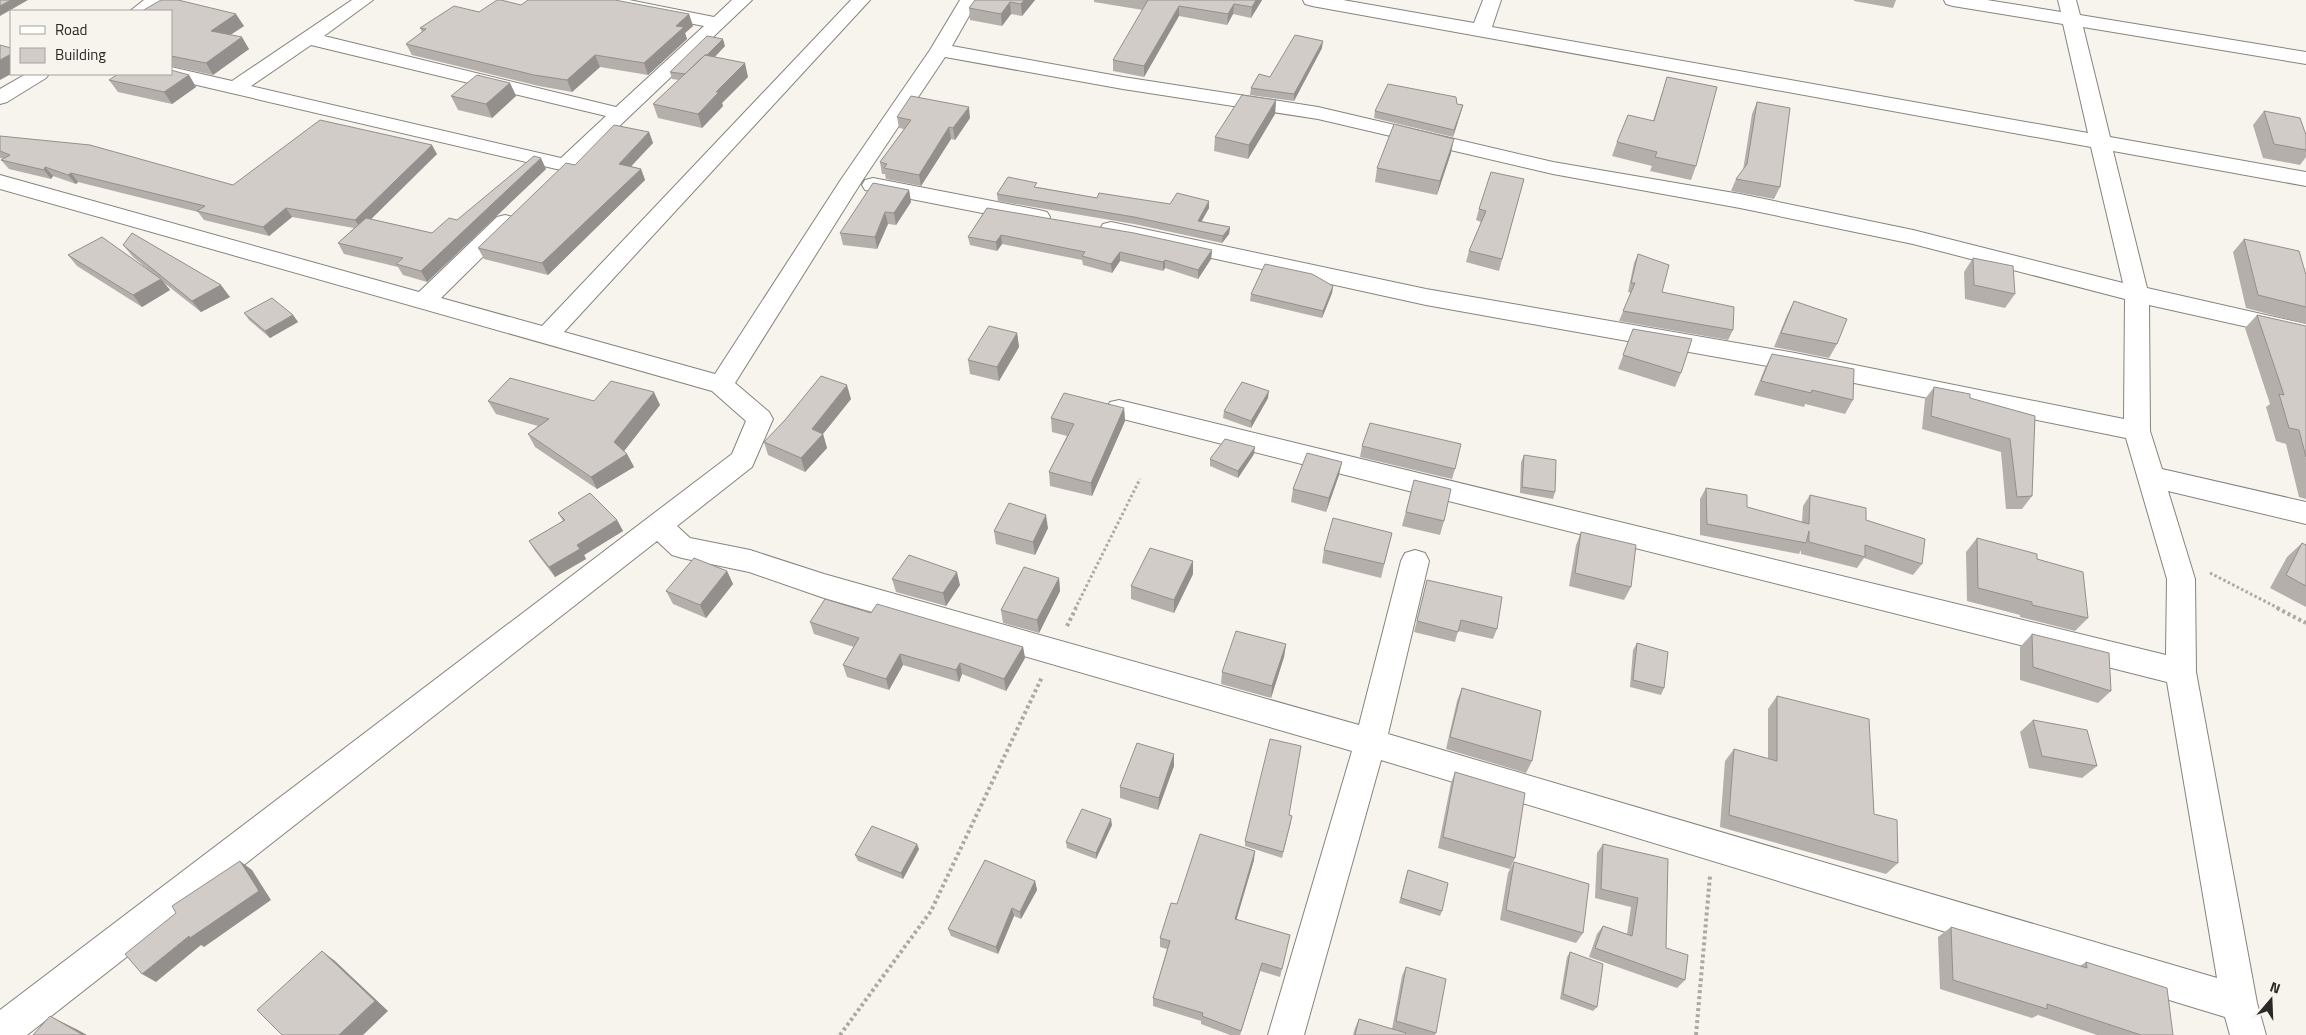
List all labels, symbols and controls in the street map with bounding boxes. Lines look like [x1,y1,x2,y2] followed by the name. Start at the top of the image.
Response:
[10,10,172,75] legend
[55,18,87,41] text: Road
[55,43,106,66] text: Building
[2246,975,2296,1025] north arrow
[2267,976,2283,999] text: N

